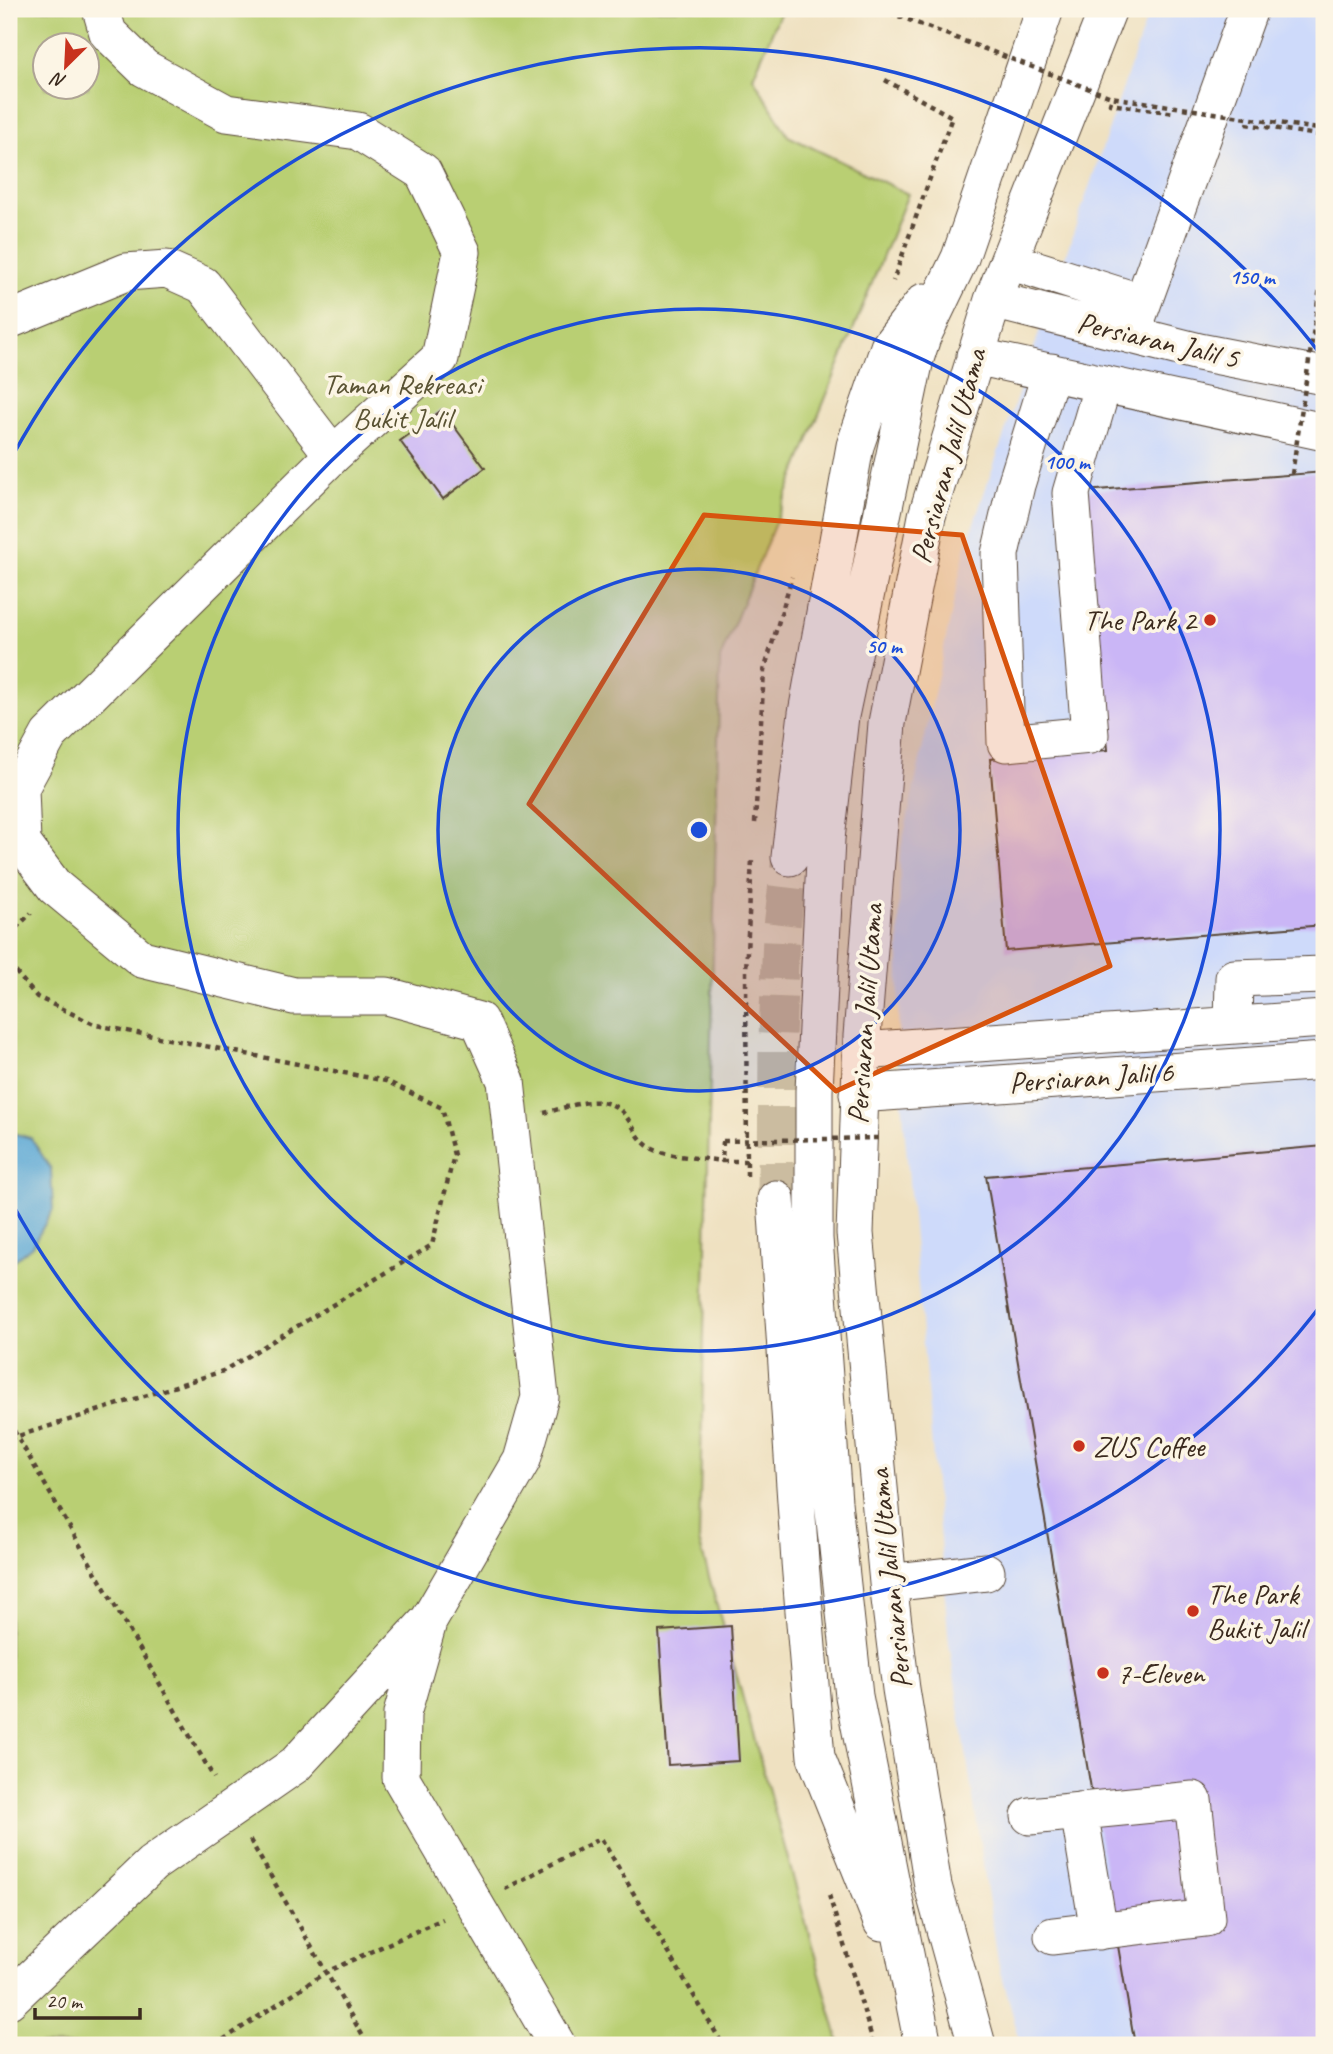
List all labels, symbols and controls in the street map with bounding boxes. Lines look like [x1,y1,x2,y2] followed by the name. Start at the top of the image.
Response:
[32,32,102,102] north arrow
[46,66,70,94] text: N
[1229,264,1277,290] text: 150 m
[1074,303,1244,377] street label: Persiaran Jalil 5
[901,343,995,567] street label: Persiaran Jalil Utama
[323,365,484,437] park label: Taman Rekreasi Bukit Jalil
[1044,449,1092,475] text: 100 m
[1084,601,1198,639] place label: The Park 2
[1202,612,1218,628] marker: The Park 2
[866,633,904,659] text: 50 m
[687,818,711,842] centre of rings
[838,901,892,1125] street label: Persiaran Jalil Utama
[1008,1052,1176,1102] street label: Persiaran Jalil 6
[1093,1427,1206,1465] place label: ZUS Coffee
[1071,1438,1087,1454] marker: ZUS Coffee
[859,1466,920,1691] street label: Persiaran Jalil Utama
[1207,1575,1310,1647] place label: The Park Bukit Jalil
[1185,1603,1201,1619] marker: The Park Bukit Jalil
[1117,1654,1206,1692] place label: 7-Eleven
[1095,1665,1111,1681] marker: 7-Eleven
[35,1977,140,2021] scale bar
[46,1988,84,2014] text: 20 m

